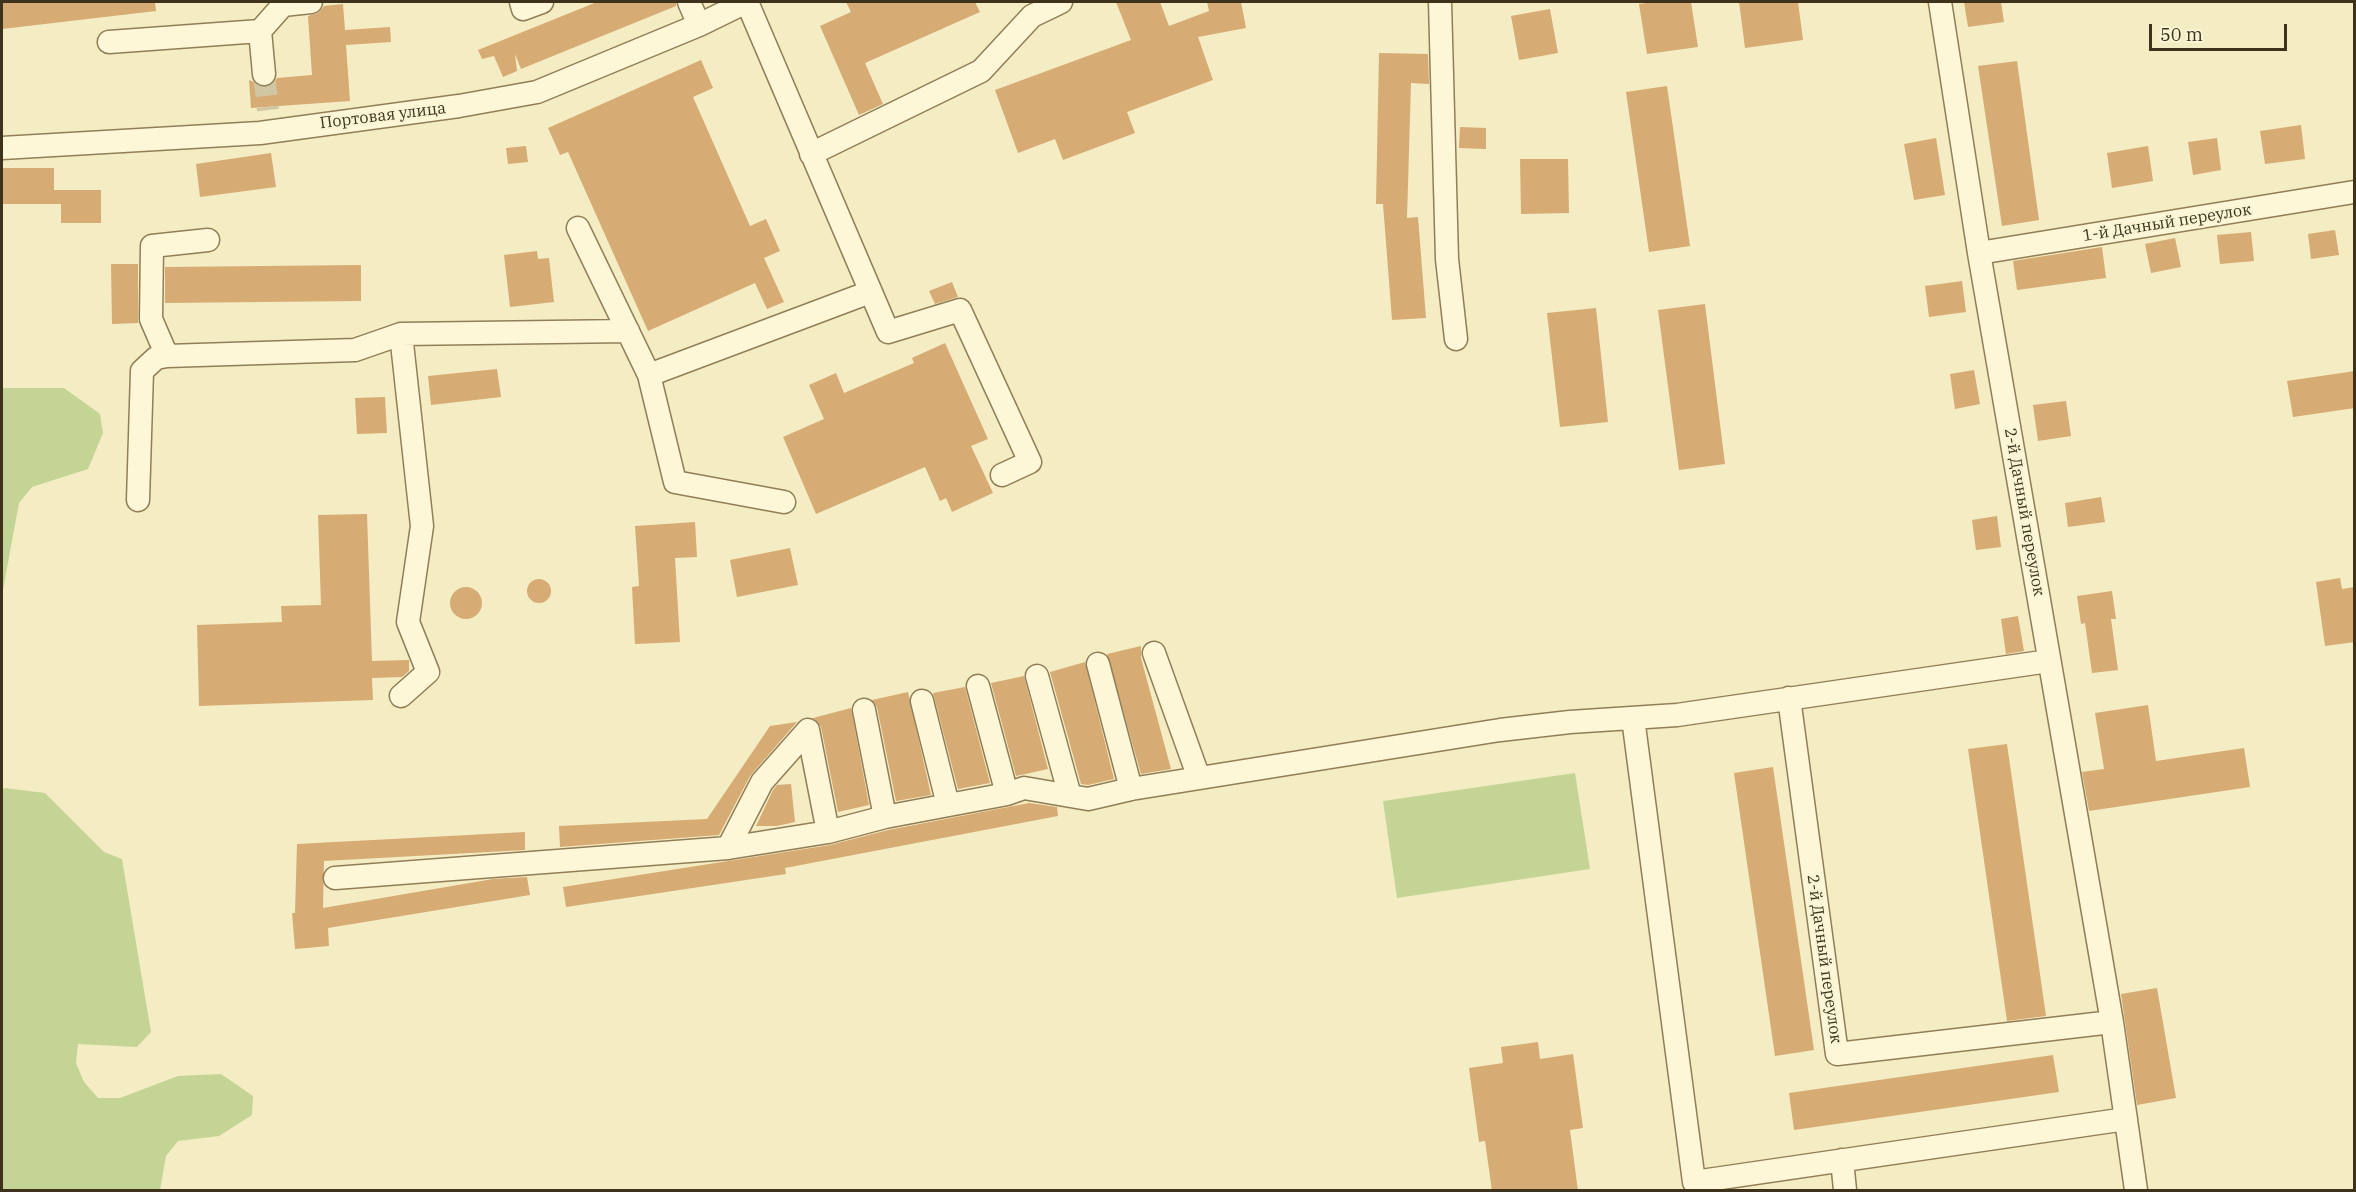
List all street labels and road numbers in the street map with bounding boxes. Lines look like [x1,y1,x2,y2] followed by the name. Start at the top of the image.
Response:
[319,99,447,133] street label: Портовая улица
[2081,200,2253,246] street label: 1-й Дачный переулок
[2000,426,2048,598] street label: 2-й Дачный переулок
[1803,873,1845,1045] street label: 2-й Дачный переулок

